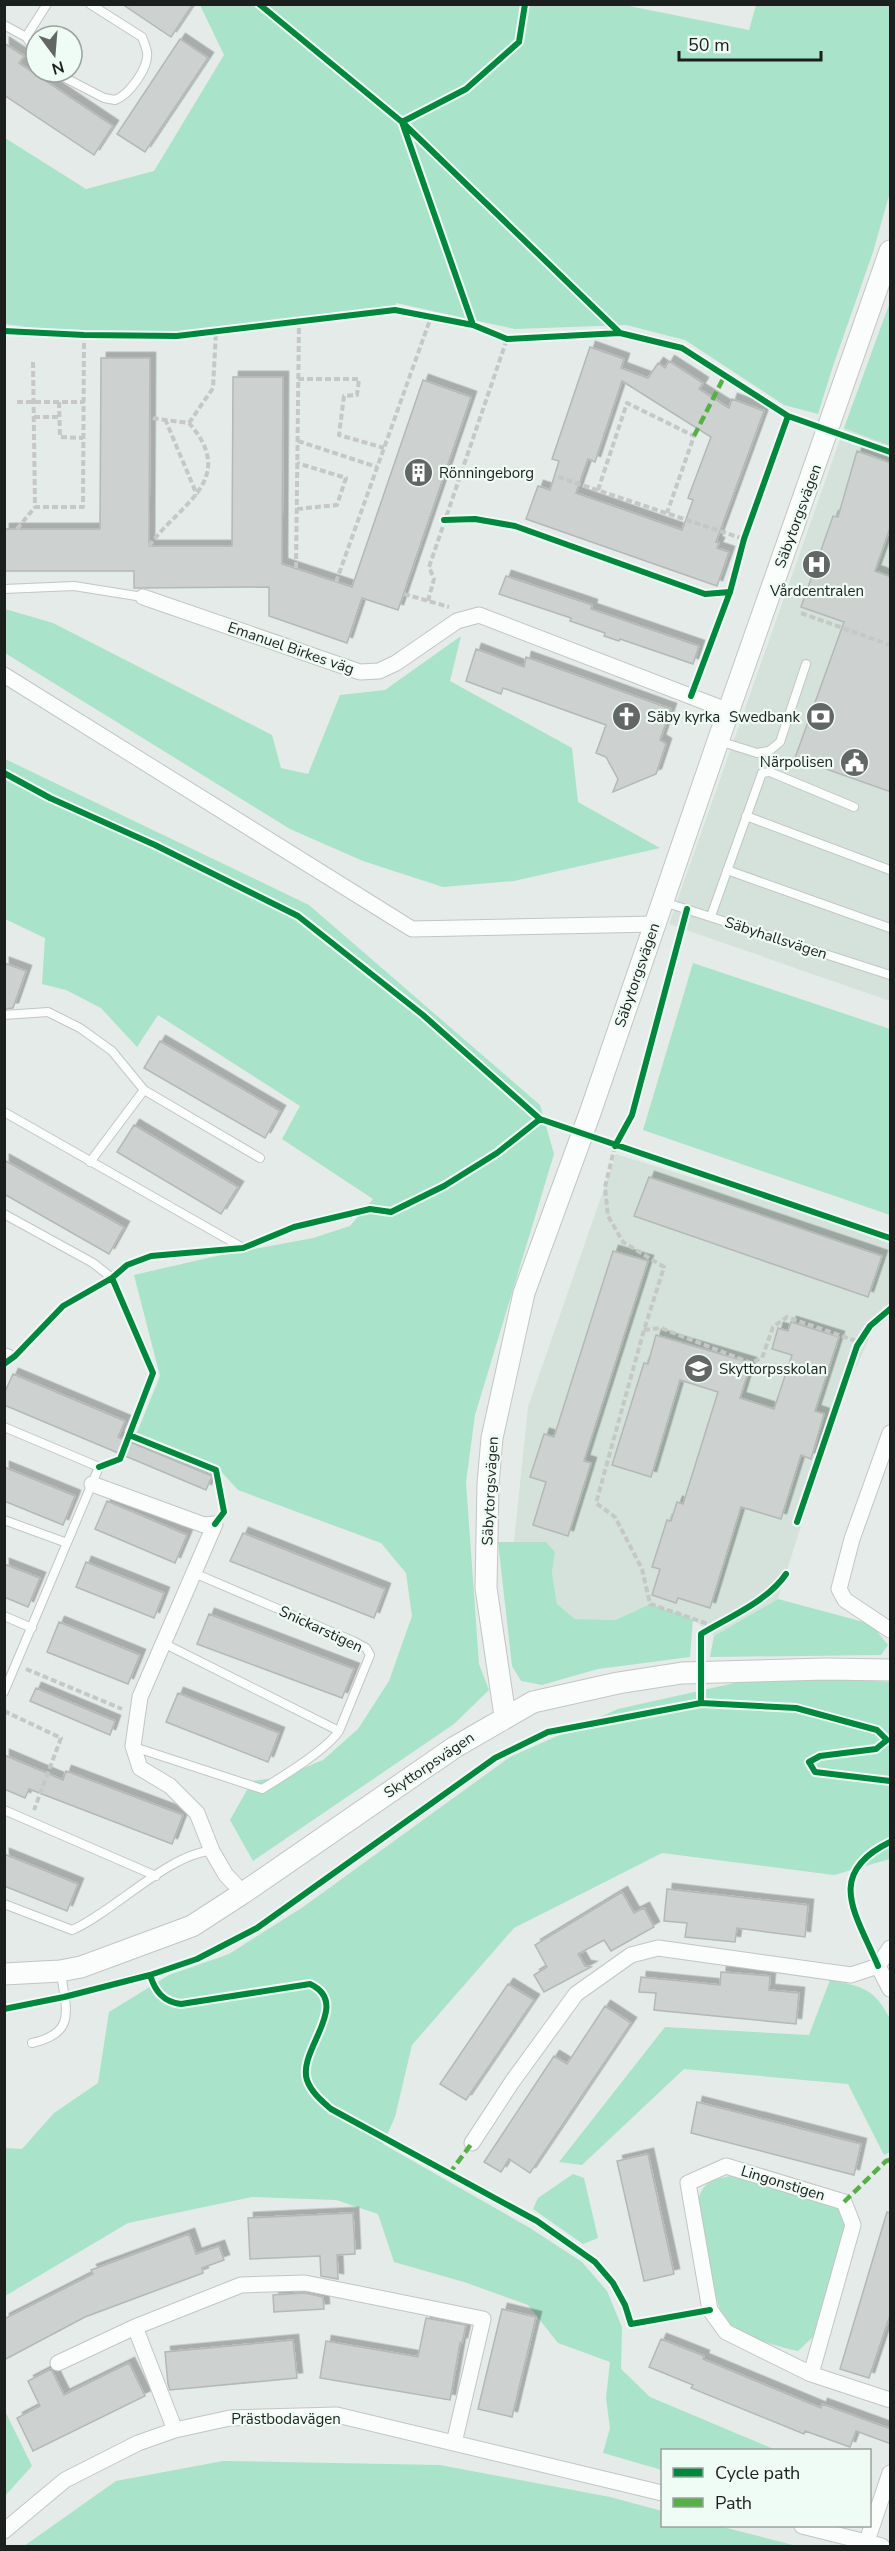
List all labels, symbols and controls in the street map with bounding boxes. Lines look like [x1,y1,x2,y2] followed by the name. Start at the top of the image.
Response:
[24,24,84,84] north arrow
[679,24,822,62] scale bar
[688,33,730,57] text: 50 m
[49,55,67,80] text: N
[402,457,434,489] building icon: Rönningeborg
[770,461,826,571] street label: Säbytorgsvägen
[439,463,534,483] place label: Rönningeborg
[801,548,833,580] hospital icon: Vårdcentralen
[769,581,864,601] place label: Vårdcentralen
[225,617,357,679] street label: Emanuel Birkes väg
[610,701,642,733] church icon: Säby kyrka
[805,701,837,733] bank icon: Swedbank
[647,707,720,727] place label: Säby kyrka
[729,707,800,727] place label: Swedbank
[838,746,870,778] public building icon: Närpolisen
[760,752,833,772] place label: Närpolisen
[722,912,830,964] street label: Säbyhallsvägen
[610,920,664,1030] street label: Säbytorgsvägen
[682,1353,714,1385] school or university icon: Skyttorpsskolan
[719,1359,827,1379] place label: Skyttorpsskolan
[477,1436,503,1546] street label: Säbytorgsvägen
[276,1601,366,1657] street label: Snickarstigen
[380,1727,478,1803] street label: Skyttorpsvägen
[738,2161,828,2205] street label: Lingonstigen
[231,2409,341,2429] street label: Prästbodavägen
[661,2449,871,2527] legend
[715,2461,800,2485] text: Cycle path
[715,2491,752,2515] text: Path

